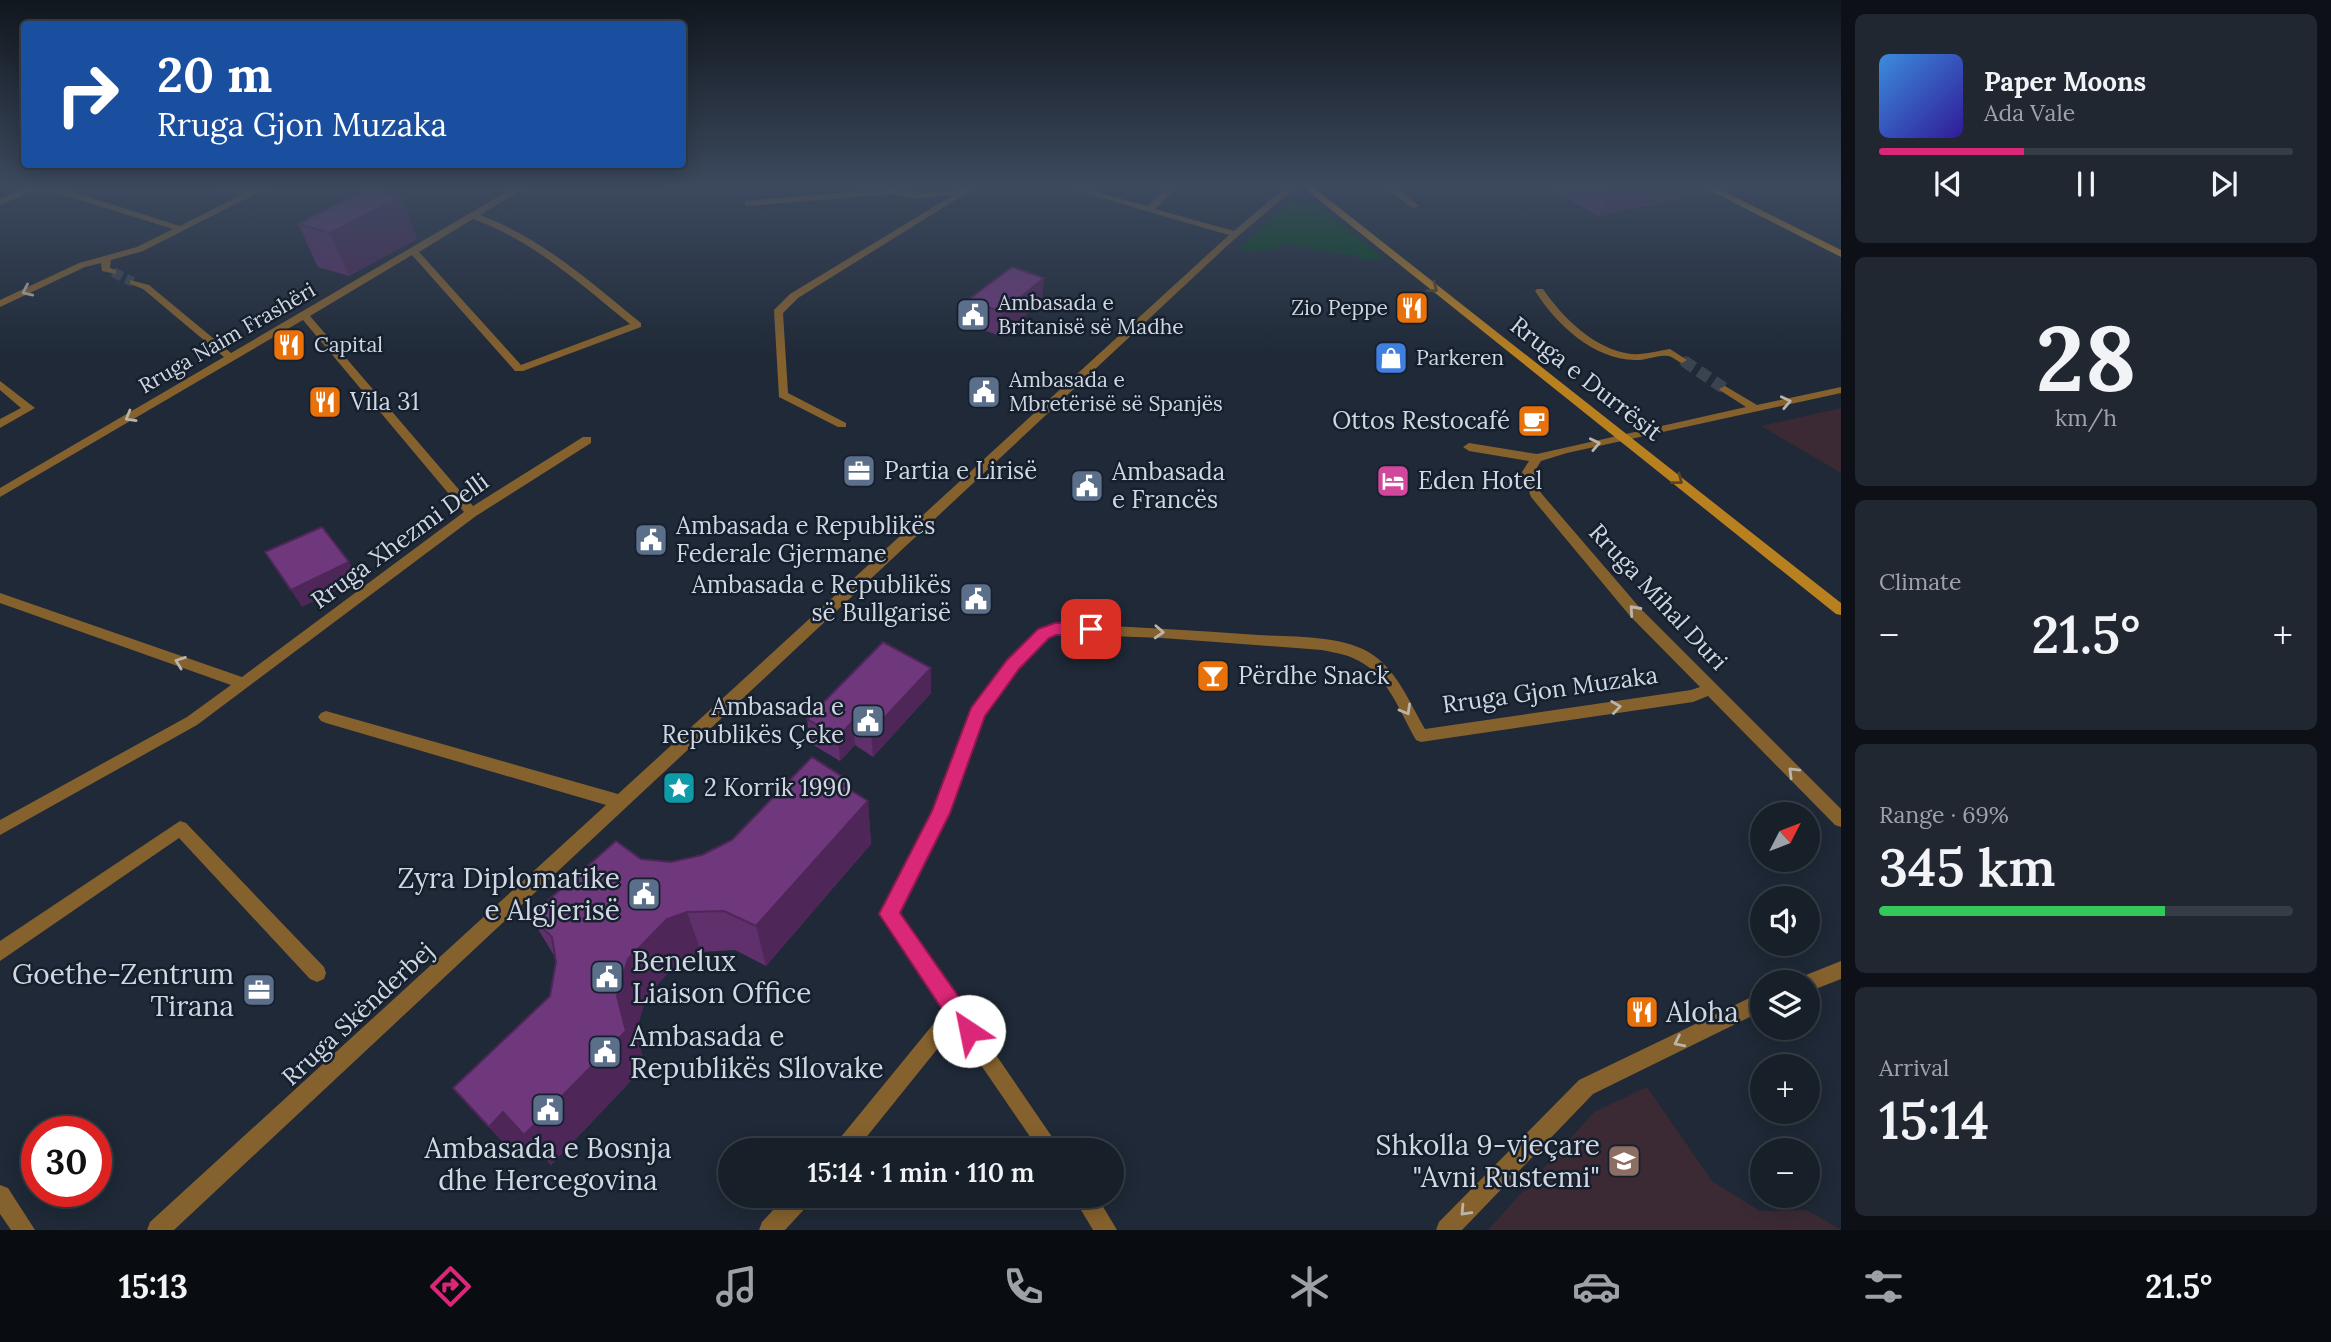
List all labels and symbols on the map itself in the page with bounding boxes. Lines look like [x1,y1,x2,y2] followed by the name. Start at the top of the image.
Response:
[134,276,320,399] street label: Rruga Naim Frashëri
[1425,280,1438,292] one-way arrow
[22,283,34,297] one-way arrow
[997,289,1184,340] place label: Ambasada e Britanisë së Madhe
[1393,289,1431,327] restaurant icon: Zio Peppe
[1291,294,1388,321] place label: Zio Peppe
[954,296,992,334] public building icon: Ambasada e Britanisë së Madhe
[1504,310,1669,448] street label: Rruga e Durrësit
[270,326,308,364] restaurant icon: Capital
[314,331,383,358] place label: Capital
[1372,339,1410,377] shop icon: Parkeren
[1416,344,1504,371] place label: Parkeren
[1008,366,1223,417] place label: Ambasada e Mbretërisë së Spanjës
[965,373,1003,411] public building icon: Ambasada e Mbretërisë së Spanjës
[306,383,344,421] restaurant icon: Vila 31
[349,386,419,417] place label: Vila 31
[1780,396,1792,411] one-way arrow
[1515,402,1553,440] cafe icon: Ottos Restocafé
[1332,405,1510,436] place label: Ottos Restocafé
[124,409,137,422] one-way arrow
[1589,438,1601,453] one-way arrow
[840,452,878,490] office icon: Partia e Lirisë
[884,455,1037,486] place label: Partia e Lirisë
[1111,456,1225,515] place label: Ambasada e Francës
[1374,462,1412,500] hotel icon: Eden Hotel
[1418,465,1542,496] place label: Eden Hotel
[305,466,495,615] street label: Rruga Xhezmi Delli
[1068,467,1106,505] public building icon: Ambasada e Francës
[1670,472,1682,485] one-way arrow
[675,510,935,569] place label: Ambasada e Republikës Federale Gjermane
[1582,517,1734,677] street label: Rruga Mihal Duri
[632,521,670,559] public building icon: Ambasada e Republikës Federale Gjermane
[691,569,951,628] place label: Ambasada e Republikës së Bullgarisë
[957,580,995,618] public building icon: Ambasada e Republikës së Bullgarisë
[1061,599,1121,659] pin
[1629,605,1642,618] one-way arrow
[1154,625,1165,640] one-way arrow
[174,656,186,670] one-way arrow
[1194,657,1232,695] bar icon: Përdhe Snack
[1440,659,1660,720] street label: Rruga Gjon Muzaka
[1238,660,1390,691] place label: Përdhe Snack
[662,691,844,750] place label: Ambasada e Republikës Çeke
[1610,700,1622,715] one-way arrow
[849,702,887,740] public building icon: Ambasada e Republikës Çeke
[1397,703,1410,716] one-way arrow
[1788,767,1801,780] one-way arrow
[660,769,698,807] place icon: 2 Korrik 1990
[704,772,851,803] place label: 2 Korrik 1990
[1750,802,1820,872] north arrow
[398,860,620,928] place label: Zyra Diplomatike e Algjerisë
[625,875,663,913] public building icon: Zyra Diplomatike e Algjerisë
[275,935,440,1092] street label: Rruga Skënderbej
[632,943,811,1011] place label: Benelux Liaison Office
[12,956,234,1024] place label: Goethe-Zentrum Tirana
[588,958,626,996] public building icon: Benelux Liaison Office
[240,971,278,1009] office icon: Goethe-Zentrum Tirana
[1623,993,1661,1031] restaurant icon: Aloha
[932,994,1006,1068] position arrow
[1665,994,1739,1030] place label: Aloha
[629,1018,884,1086] place label: Ambasada e Republikës Sllovake
[586,1033,624,1071] public building icon: Ambasada e Republikës Sllovake
[1674,1033,1686,1047] one-way arrow
[529,1091,567,1129] public building icon: Ambasada e Bosnja dhe Hercegovina
[21,1116,112,1207] speed limit sign: 30
[1376,1127,1600,1195] place label: Shkolla 9-vjeçare "Avni Rustemi"
[423,1130,672,1198] place label: Ambasada e Bosnja dhe Hercegovina
[1605,1142,1643,1180] school or university icon: Shkolla 9-vjeçare "Avni Rustemi"
[1461,1203,1473,1216] one-way arrow

